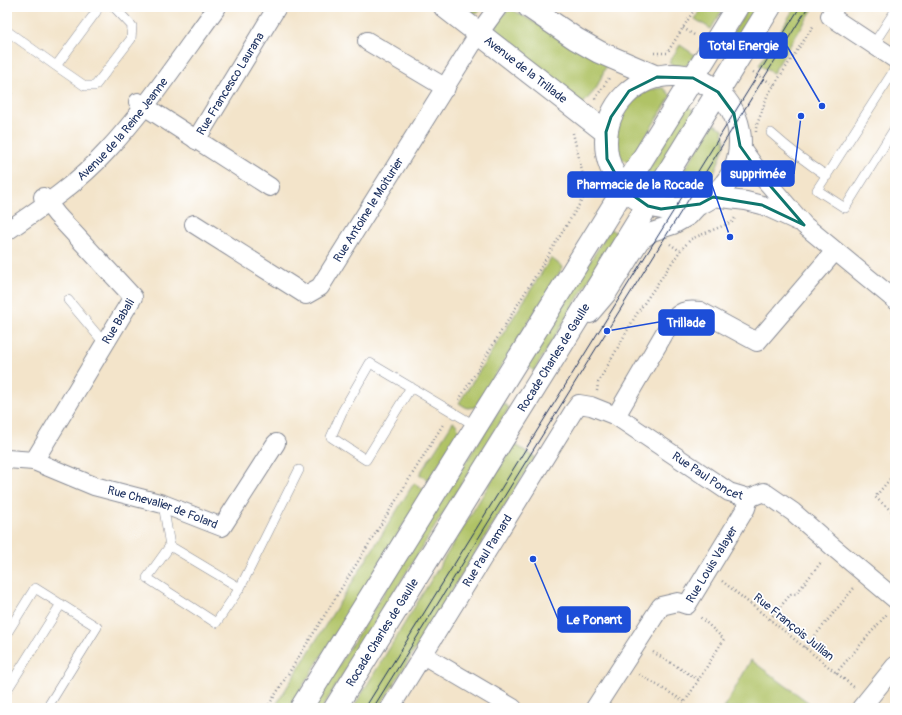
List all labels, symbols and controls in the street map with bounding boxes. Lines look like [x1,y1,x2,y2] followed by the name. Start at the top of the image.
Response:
[194,29,268,138] street label: Rue Francesco Laurana
[481,33,570,107] street label: Avenue de la Trillade
[700,33,787,58] callout: Total Energie
[706,38,779,54] text: Total Energie
[74,75,172,184] street label: Avenue de la Reine Jeanne
[330,154,408,265] street label: Rue Antoine le Moiturier
[722,161,794,186] callout: supprimée
[730,166,787,182] text: supprimée
[568,172,712,197] callout: Pharmacie de la Rocade
[576,177,704,193] text: Pharmacie de la Rocade
[99,296,138,347] street label: Rue Babali
[515,301,593,415] street label: Rocade Charles de Gaulle
[659,310,714,335] callout: Trillade
[666,315,706,331] text: Trillade
[669,449,745,504] street label: Rue Paul Poncet
[106,483,220,533] street label: Rue Chevalier de Folard
[460,512,516,590] street label: Rue Paul Pamard
[683,523,742,606] street label: Rue Louis Valayer
[343,576,422,690] street label: Rocade Charles de Gaulle
[750,590,837,665] street label: Rue François Jullian
[558,607,630,632] callout: Le Ponant
[566,612,623,628] text: Le Ponant

